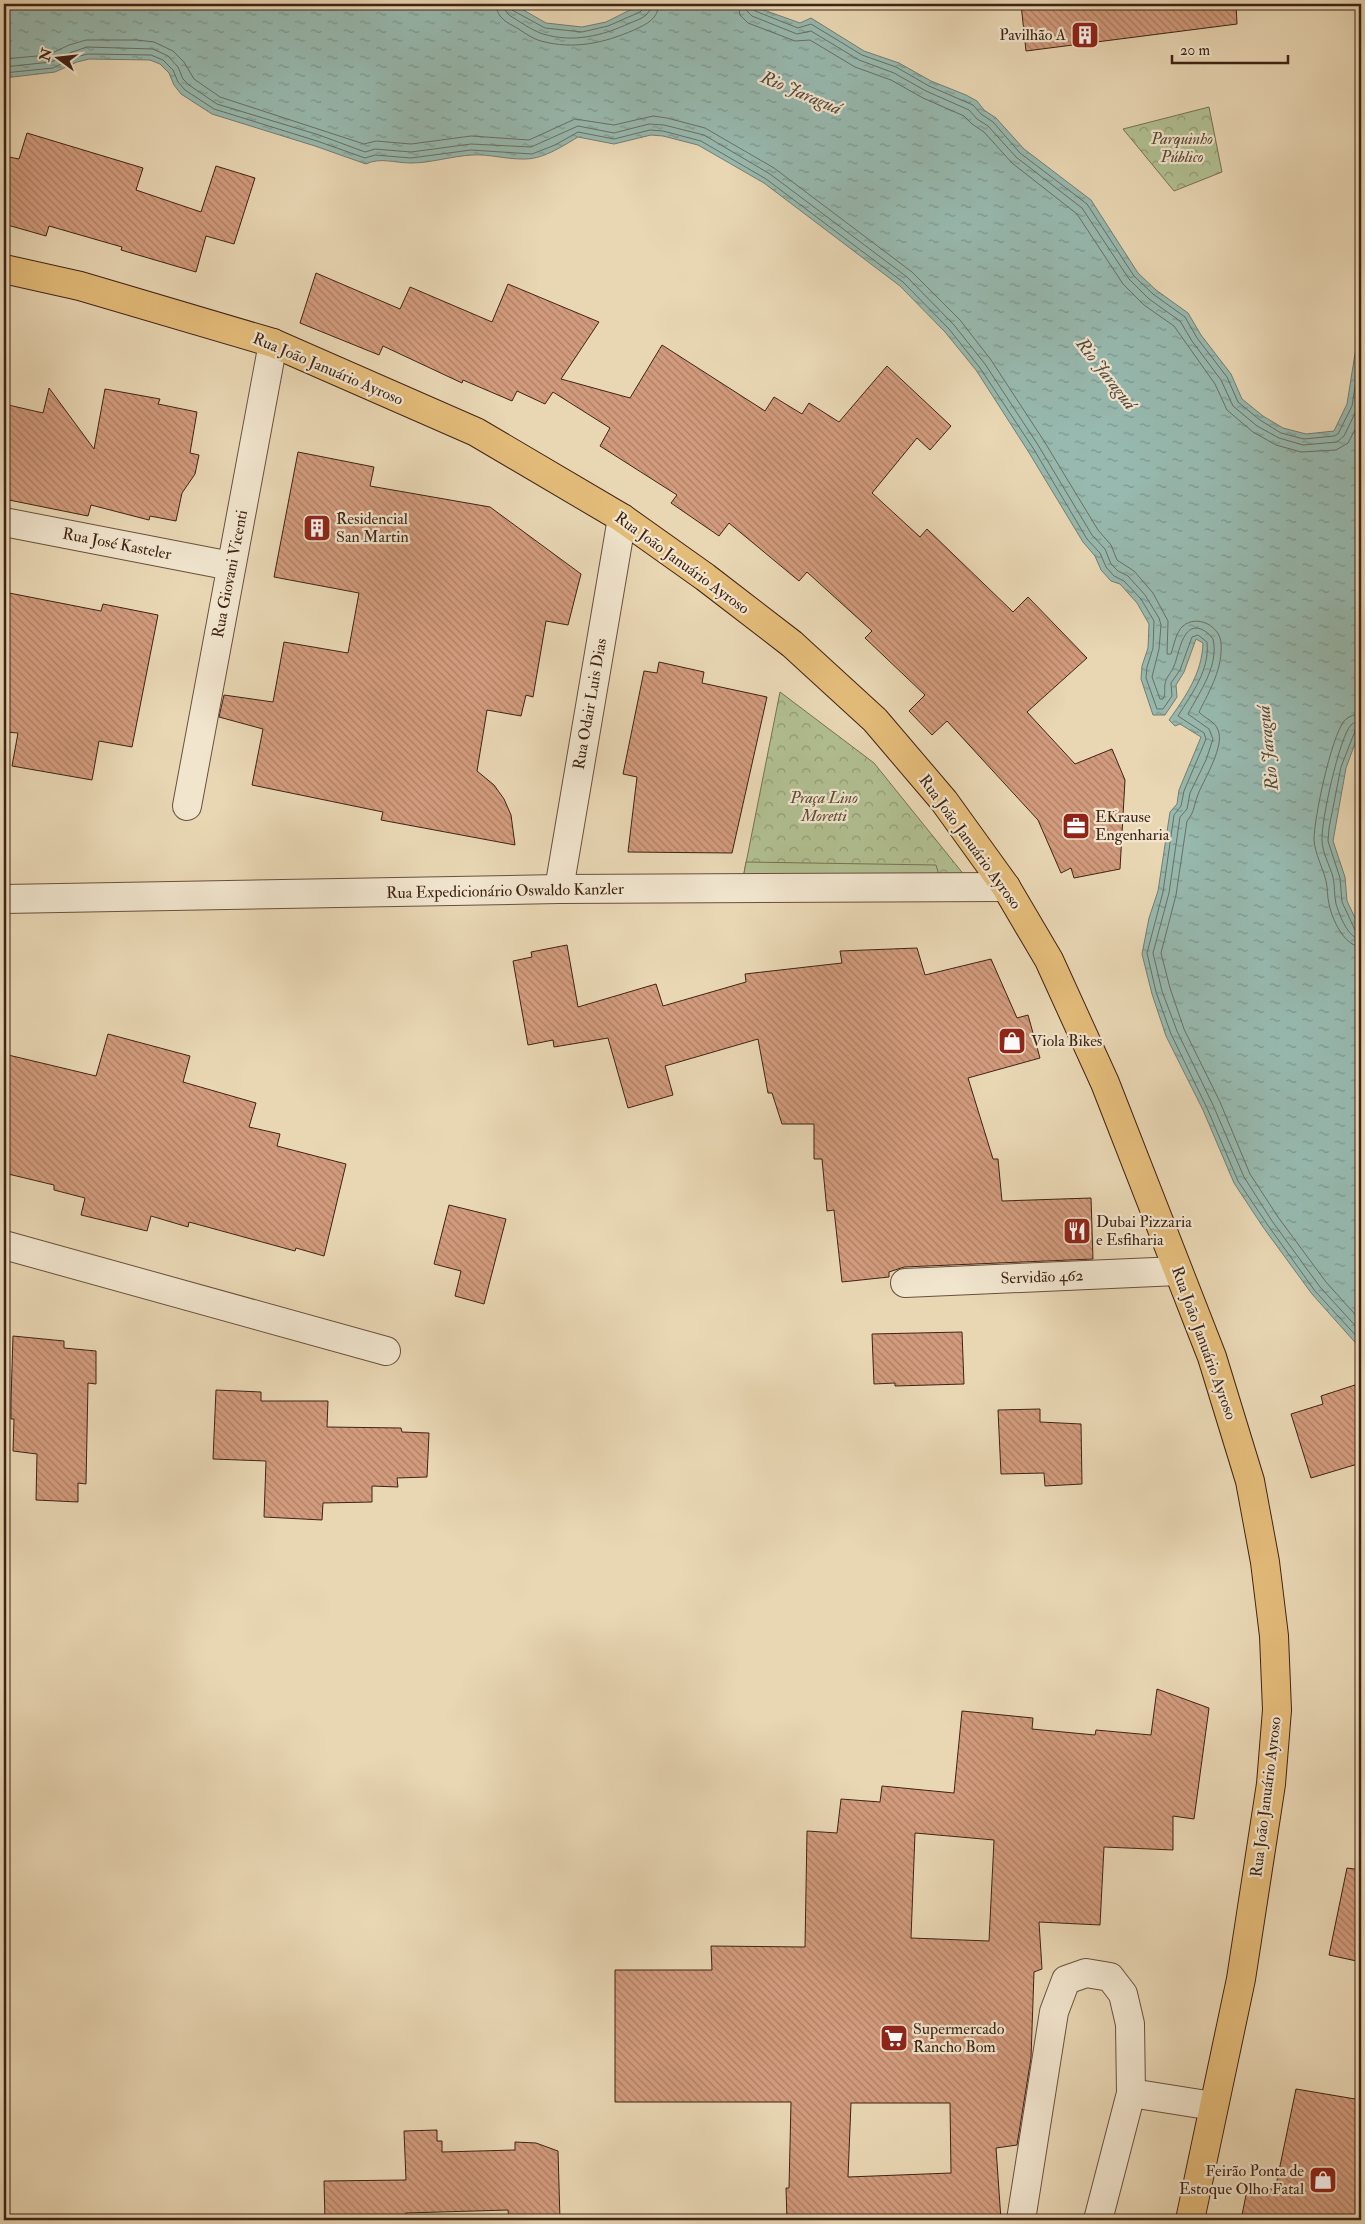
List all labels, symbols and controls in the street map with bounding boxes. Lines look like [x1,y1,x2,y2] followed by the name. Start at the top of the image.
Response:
[1070,20,1100,50] building icon: Pavilhão A
[999,25,1066,45] place label: Pavilhão A
[32,32,82,82] north arrow
[1172,32,1289,64] scale bar
[1180,41,1210,60] text: 20 m
[36,46,56,64] text: N
[756,65,846,121] water label: Rio Jaraguá
[1150,129,1213,167] park label: Parquinho Público
[249,328,407,411] street label: Rua João Januário Ayroso
[1070,333,1142,416] water label: Rio Jaraguá
[610,507,753,620] street label: Rua João Januário Ayroso
[208,508,252,640] street label: Rua Giovani Vicenti
[336,509,409,547] place label: Residencial San Martin
[302,513,332,543] building icon: Residencial San Martin
[61,524,173,565] street label: Rua José Kasteler
[569,637,611,771] street label: Rua Odair Luis Dias
[1252,703,1284,793] water label: Rio Jaraguá
[914,771,1026,914] street label: Rua João Januário Ayroso
[789,788,858,826] park label: Praça Lino Moretti
[1095,807,1170,845] place label: EKrause Engenharia
[1061,811,1091,841] office icon: EKrause Engenharia
[386,879,624,904] street label: Rua Expedicionário Oswaldo Kanzler
[997,1026,1027,1056] shop icon: Viola Bikes
[1031,1031,1102,1051] place label: Viola Bikes
[1096,1212,1192,1250] place label: Dubai Pizzaria e Esfiharia
[1062,1216,1092,1246] restaurant icon: Dubai Pizzaria e Esfiharia
[1166,1264,1241,1423] street label: Rua João Januário Ayroso
[1000,1266,1084,1288] street label: Servidão 462
[1246,1715,1287,1879] street label: Rua João Januário Ayroso
[913,2019,1005,2057] place label: Supermercado Rancho Bom
[879,2023,909,2053] supermarket icon: Supermercado Rancho Bom
[1179,2161,1304,2199] place label: Feirão Ponta de Estoque Olho Fatal
[1308,2165,1338,2195] shop icon: Feirão Ponta de Estoque Olho Fatal

